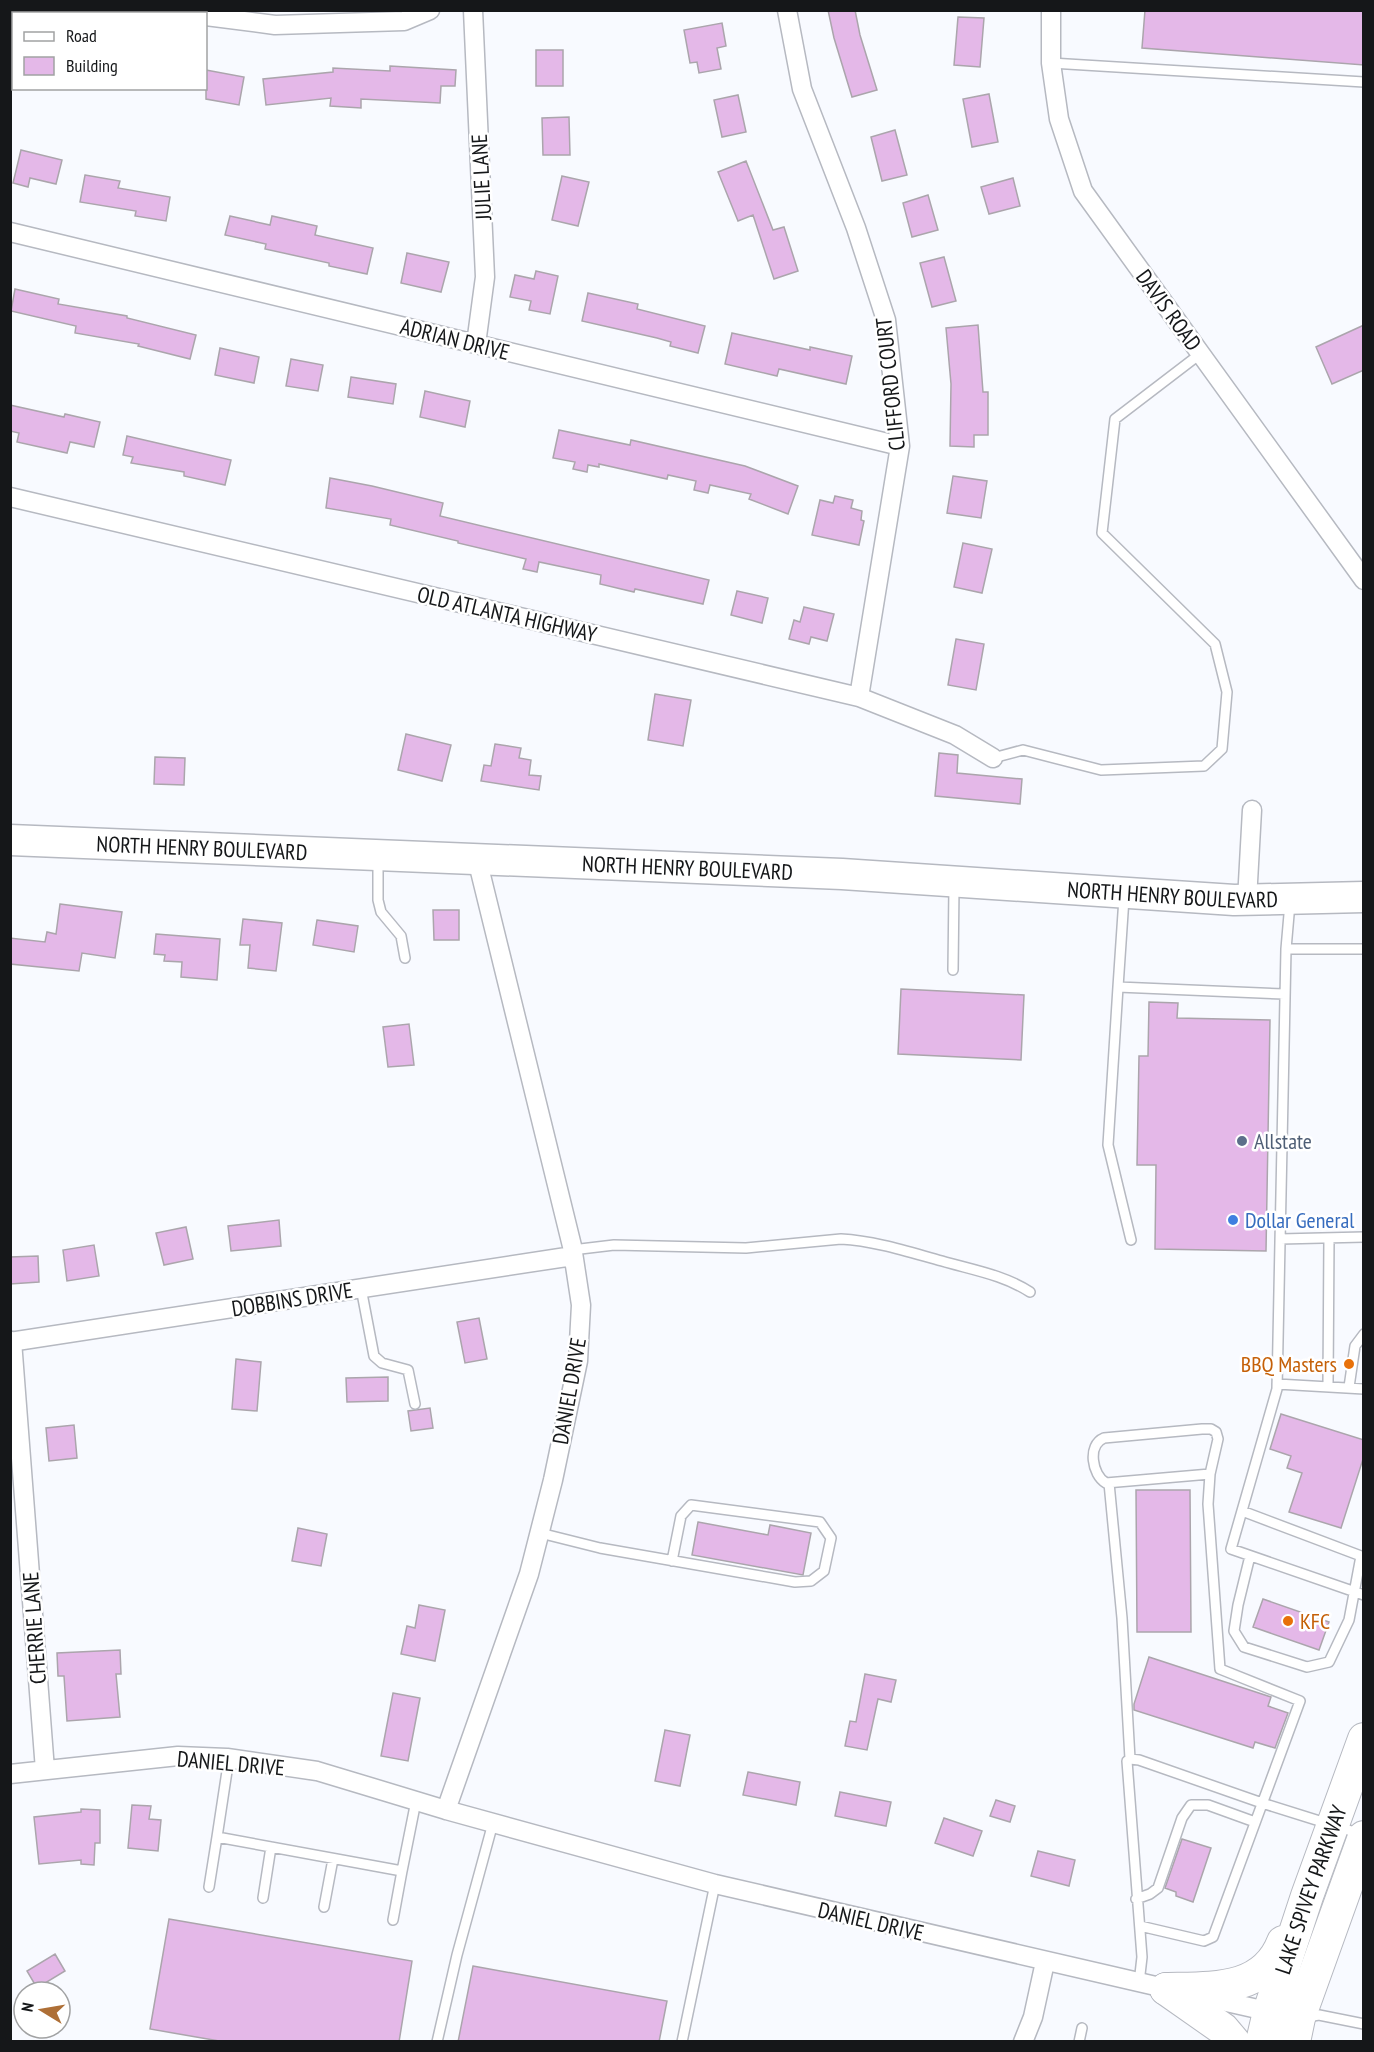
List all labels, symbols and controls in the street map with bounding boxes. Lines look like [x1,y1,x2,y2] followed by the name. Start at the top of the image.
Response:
[12,12,207,90] legend
[66,24,97,47] text: Road
[66,54,118,77] text: Building
[465,133,497,222] street label: JULIE LANE
[1130,264,1208,356] street label: DAVIS ROAD
[398,312,512,366] street label: ADRIAN DRIVE
[869,316,911,452] street label: CLIFFORD COURT
[415,580,599,648] street label: OLD ATLANTA HIGHWAY
[96,830,308,866] street label: NORTH HENRY BOULEVARD
[581,849,793,886] street label: NORTH HENRY BOULEVARD
[1066,875,1278,914] street label: NORTH HENRY BOULEVARD
[1254,1127,1312,1155] place label: Allstate
[1235,1134,1249,1148] marker: Allstate
[1245,1206,1355,1234] place label: Dollar General
[1226,1213,1240,1227] marker: Dollar General
[229,1276,355,1322] street label: DOBBINS DRIVE
[546,1335,592,1447] street label: DANIEL DRIVE
[1241,1350,1337,1378] place label: BBQ Masters
[1342,1357,1356,1371] marker: BBQ Masters
[16,1571,52,1685] street label: CHERRIE LANE
[1300,1607,1330,1635] place label: KFC
[1281,1614,1295,1628] marker: KFC
[176,1744,286,1782] street label: DANIEL DRIVE
[1268,1801,1353,1978] street label: LAKE SPIVEY PARKWAY
[815,1895,927,1947] street label: DANIEL DRIVE
[12,1980,72,2040] north arrow
[17,2001,38,2013] text: N

